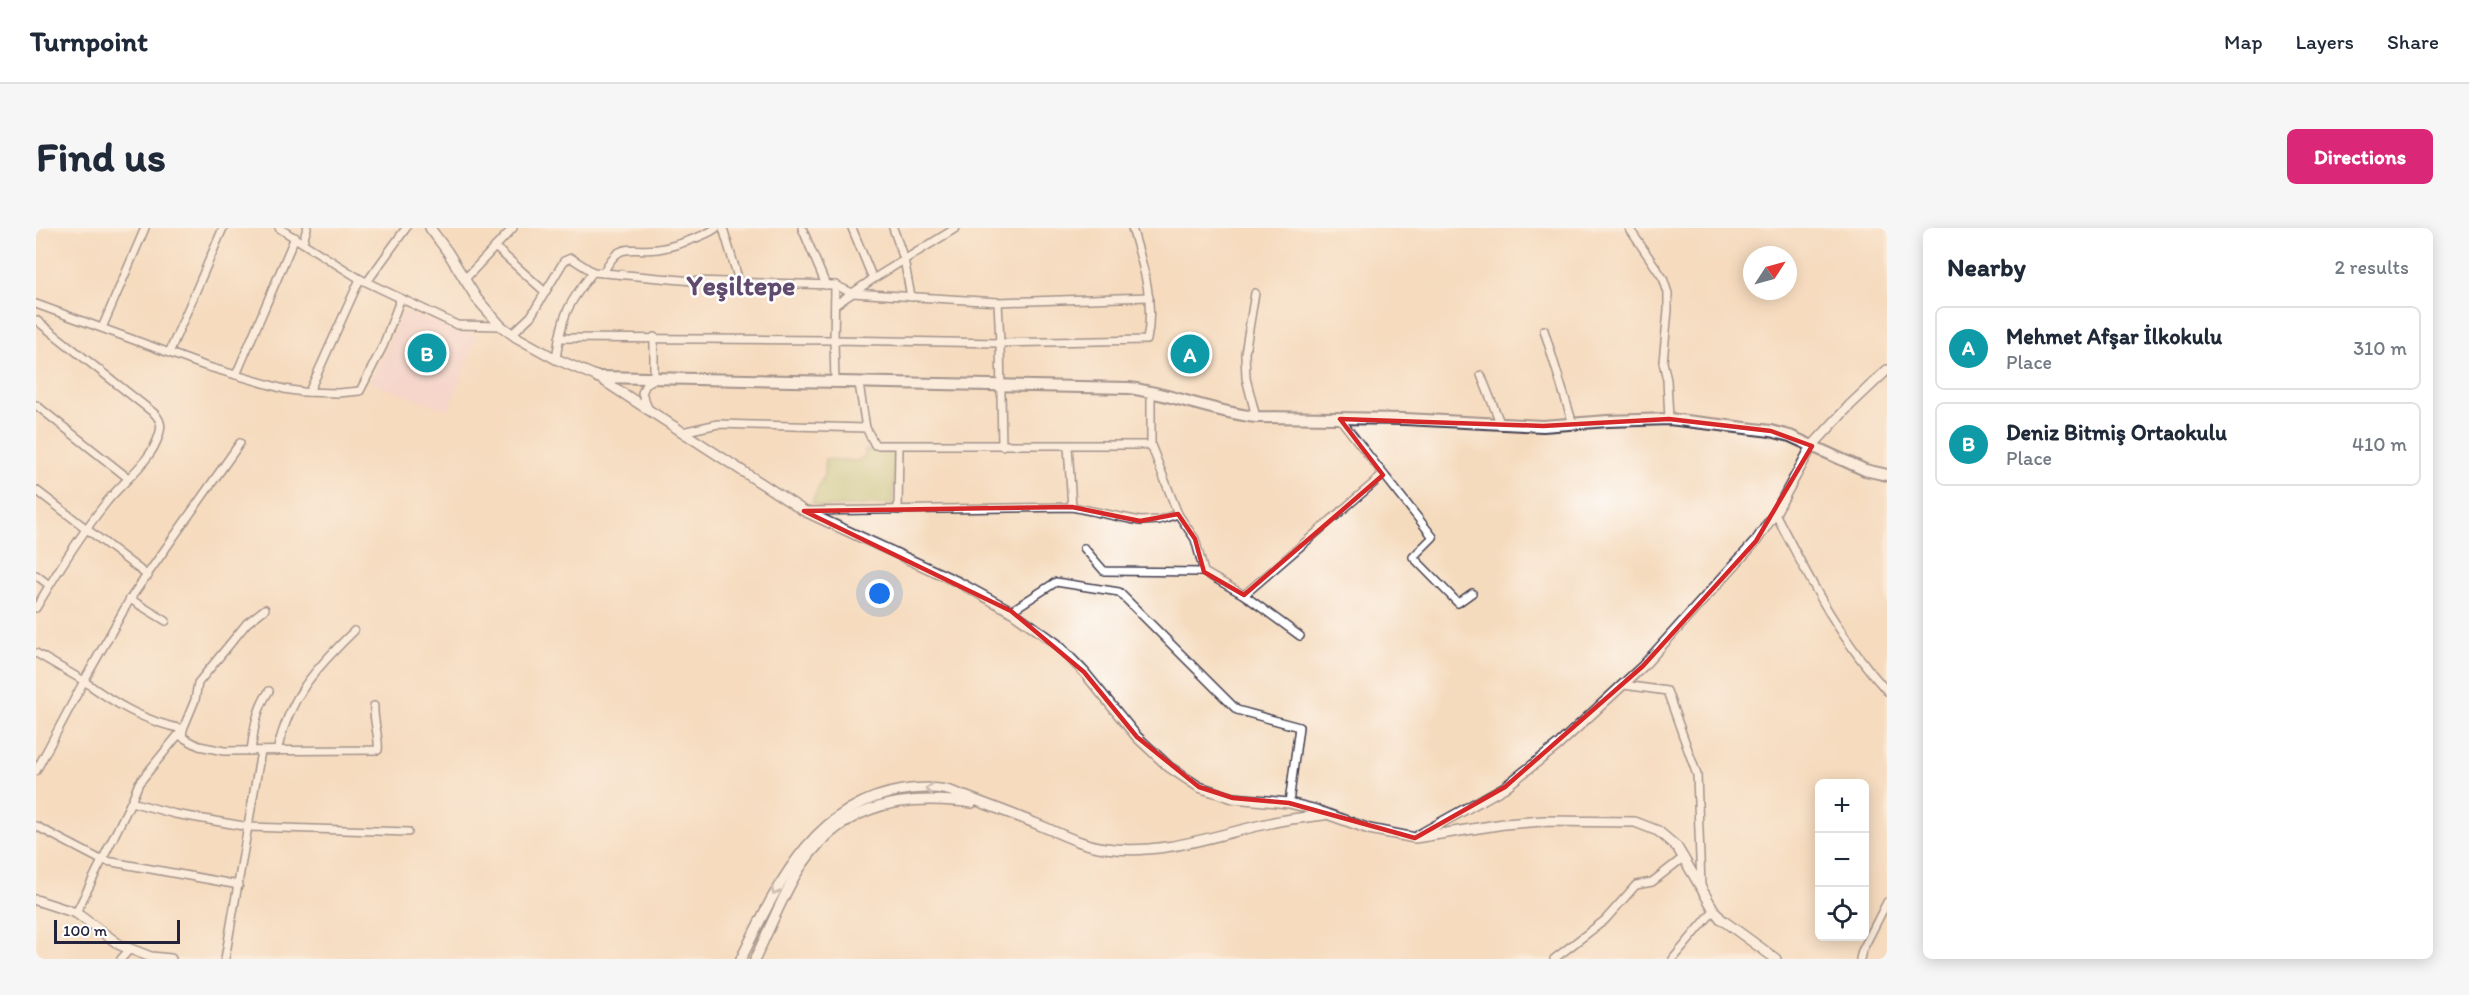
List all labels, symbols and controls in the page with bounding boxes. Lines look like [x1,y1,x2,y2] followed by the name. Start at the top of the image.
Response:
[30,24,148,58] text: Turnpoint
[2224,29,2263,54] text: Map
[2296,29,2354,54] text: Layers
[2387,29,2439,54] text: Share
[2287,129,2433,184] button: Directions
[36,131,166,182] text: Find us
[1743,246,1797,300] north arrow
[1947,251,2026,283] text: Nearby
[2335,255,2409,279] text: 2 results
[686,268,795,302] district label: Yeşiltepe
[2006,323,2222,350] text: Mehmet Afşar İlkokulu
[408,330,446,376] pin: B
[1170,332,1210,376] pin: A
[1962,336,1975,360] text: A
[2353,336,2407,360] text: 310 m
[2006,350,2052,374] text: Place
[2006,419,2227,446] text: Deniz Bitmiş Ortaokulu
[1962,432,1975,456] text: B
[2352,432,2407,456] text: 410 m
[2006,446,2052,470] text: Place
[865,579,894,608] your location
[1815,779,1869,941] map controls
[1815,779,1869,833] button: +
[924,782,933,795] one-way arrow
[1815,833,1869,887] button: −
[771,885,783,895] one-way arrow
[1815,887,1869,941] button: locate
[54,917,180,944] scale bar
[63,921,107,940] text: 100 m

